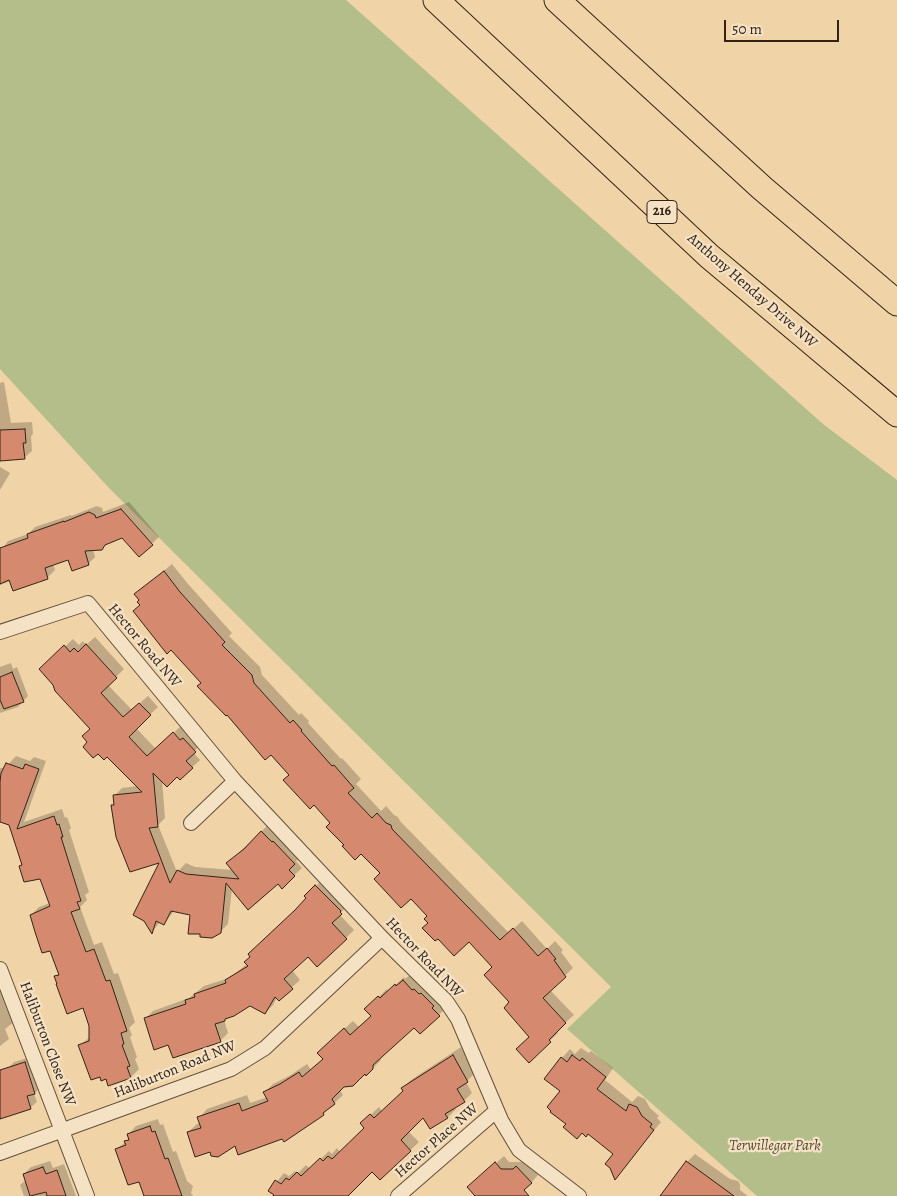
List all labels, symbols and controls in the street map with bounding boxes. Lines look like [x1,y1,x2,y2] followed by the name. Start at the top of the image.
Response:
[727,10,842,42] scale bar
[732,19,762,39] text: 50 m
[647,200,677,223] road number: 216
[683,230,821,352] street label: Anthony Henday Drive NW
[104,600,184,692] street label: Hector Road NW
[381,914,467,1002] street label: Hector Road NW
[15,979,79,1109] street label: Haliburton Close NW
[111,1037,239,1103] street label: Haliburton Road NW
[392,1100,482,1182] street label: Hector Place NW
[729,1137,821,1155] park label: Terwillegar Park

